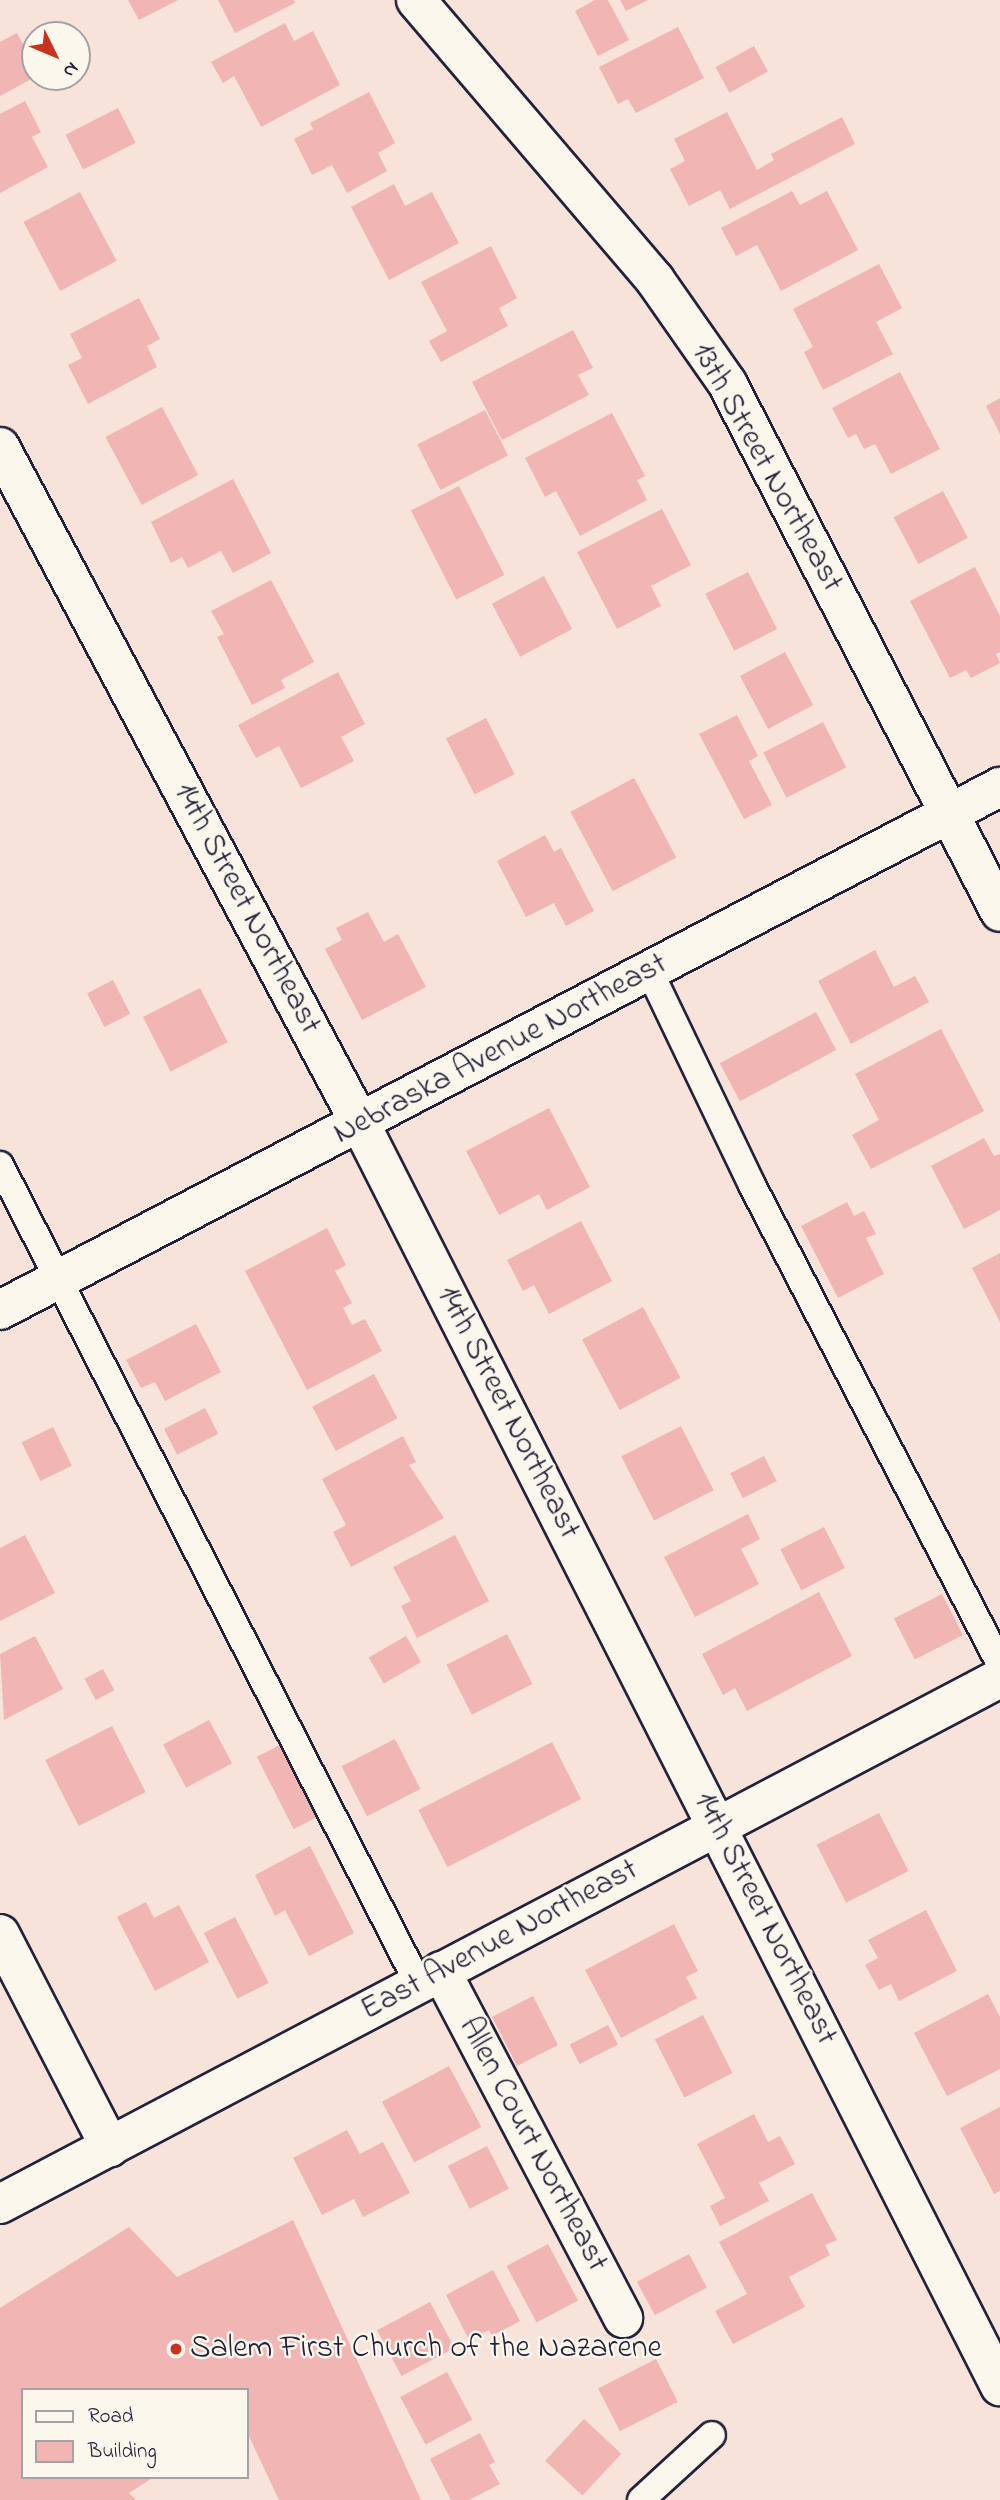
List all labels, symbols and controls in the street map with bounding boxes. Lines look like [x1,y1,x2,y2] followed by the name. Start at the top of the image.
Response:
[21,21,91,91] north arrow
[56,55,85,83] text: N
[682,337,850,599] street label: 13th Street Northeast
[164,777,328,1041] street label: 14th Street Northeast
[328,946,674,1154] street label: Nebraska Avenue Northeast
[427,1280,587,1546] street label: 14th Street Northeast
[684,1786,844,2052] street label: 14th Street Northeast
[355,1852,645,2030] street label: East Avenue Northeast
[449,2011,615,2279] street label: Allen Court Northeast
[190,2330,662,2368] place label: Salem First Church of the Nazarene
[168,2341,184,2357] marker: Salem First Church of the Nazarene
[21,2388,248,2479] legend
[88,2402,134,2432] text: Road
[88,2437,157,2467] text: Building

